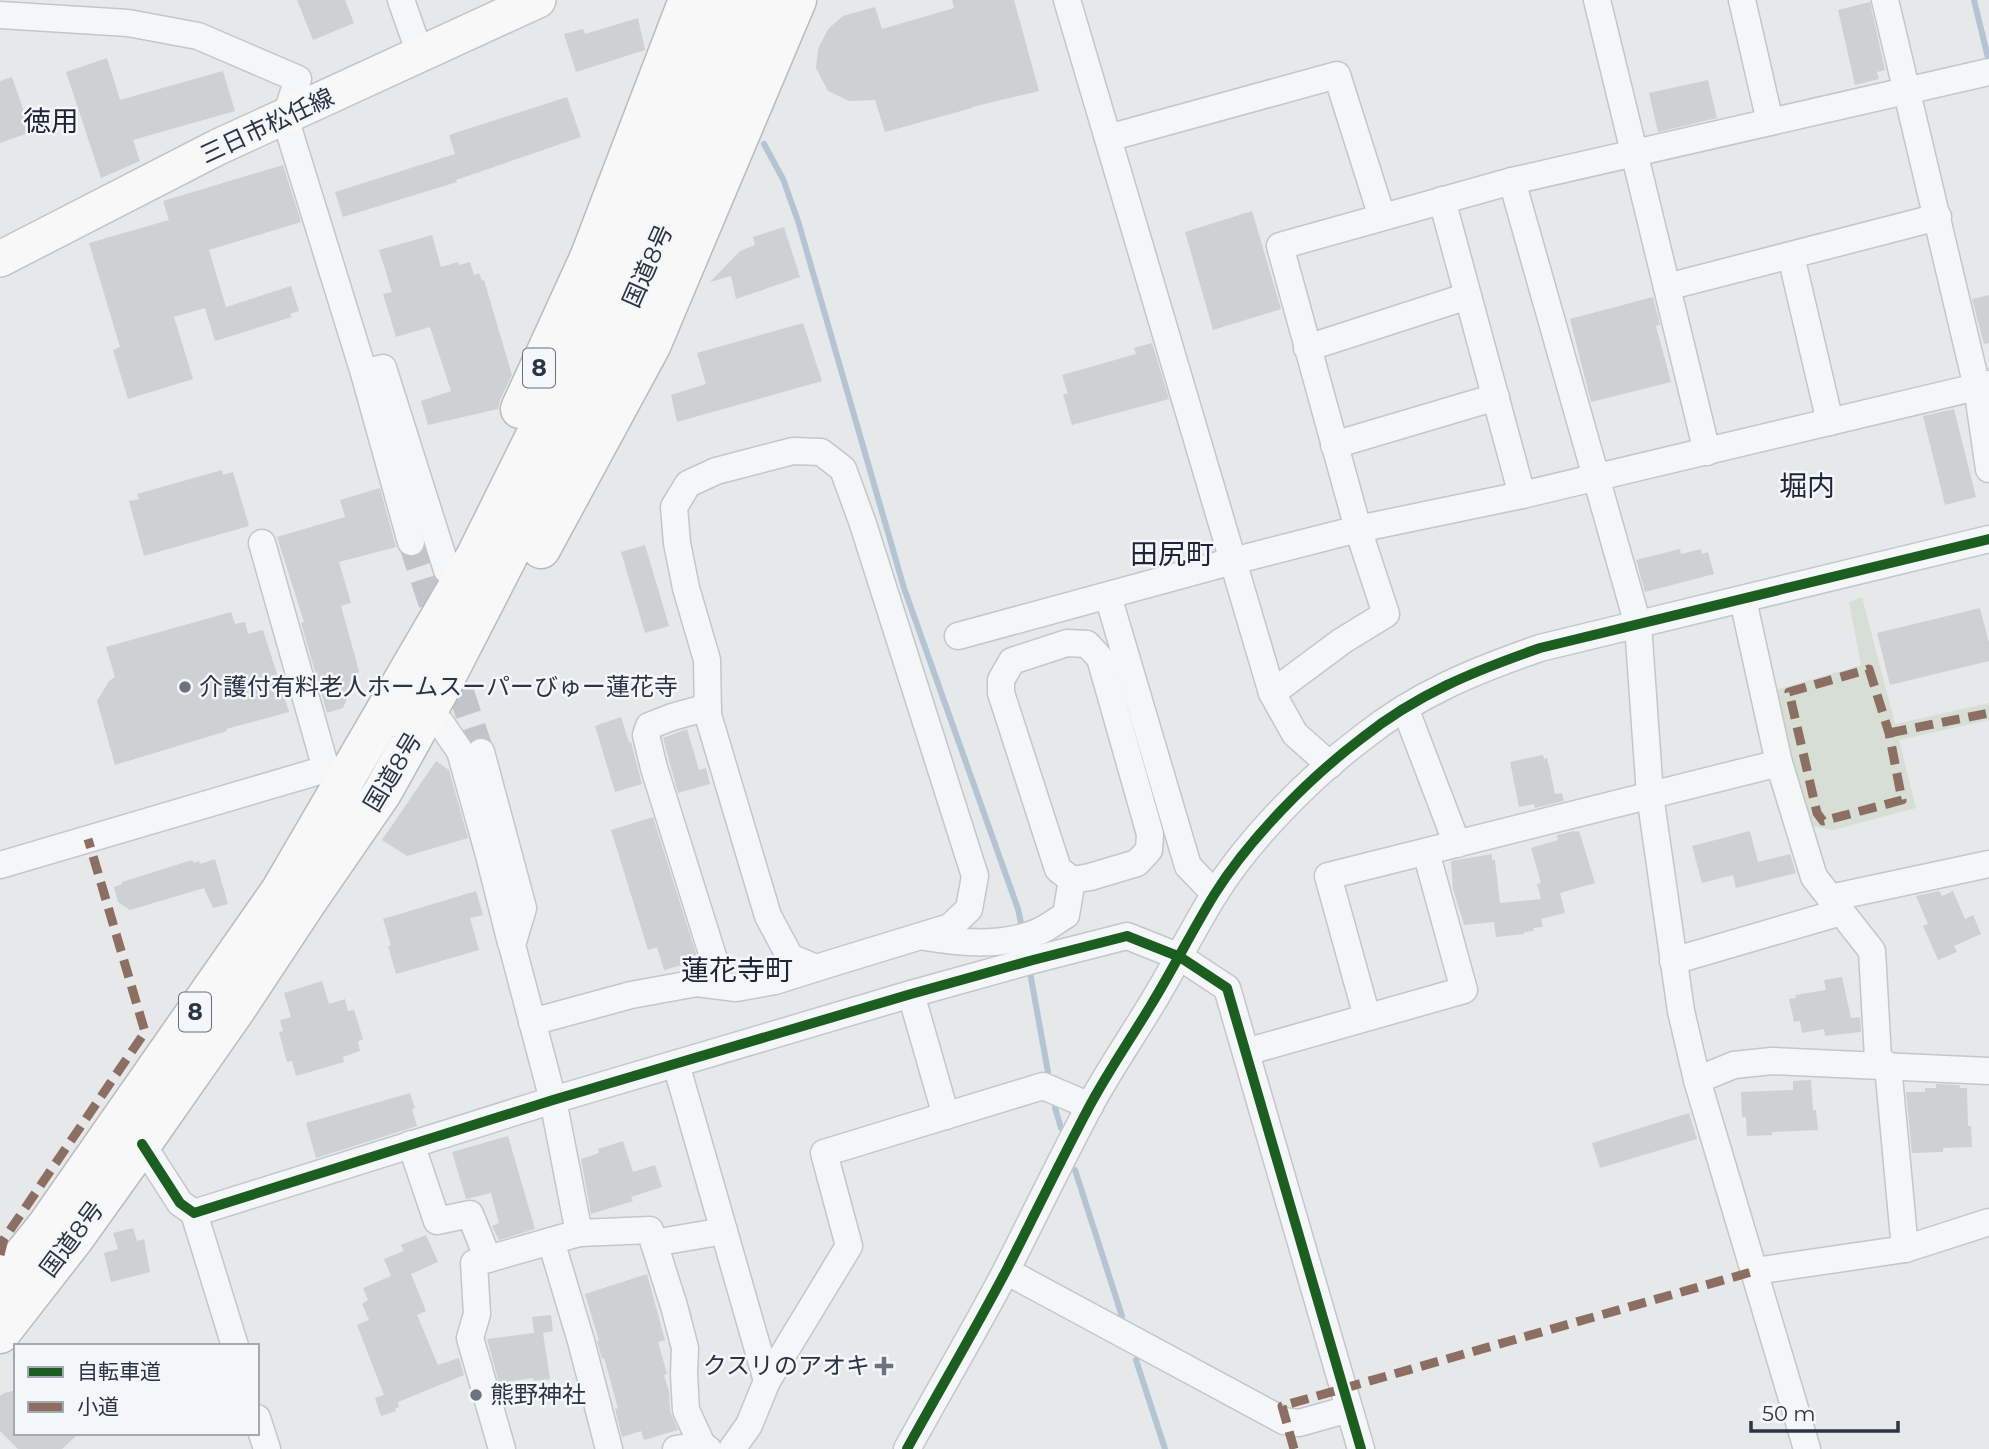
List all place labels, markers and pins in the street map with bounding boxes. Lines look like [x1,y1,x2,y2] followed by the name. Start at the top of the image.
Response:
[199,672,678,701] place label: 介護付有料老人ホームスーパーびゅー蓮花寺
[177,679,193,695] marker: 介護付有料老人ホームスーパーびゅー蓮花寺
[703,1351,870,1380] place label: クスリのアオキ
[876,1358,892,1374] marker: クスリのアオキ
[490,1380,586,1409] place label: 熊野神社
[468,1387,484,1403] marker: 熊野神社

